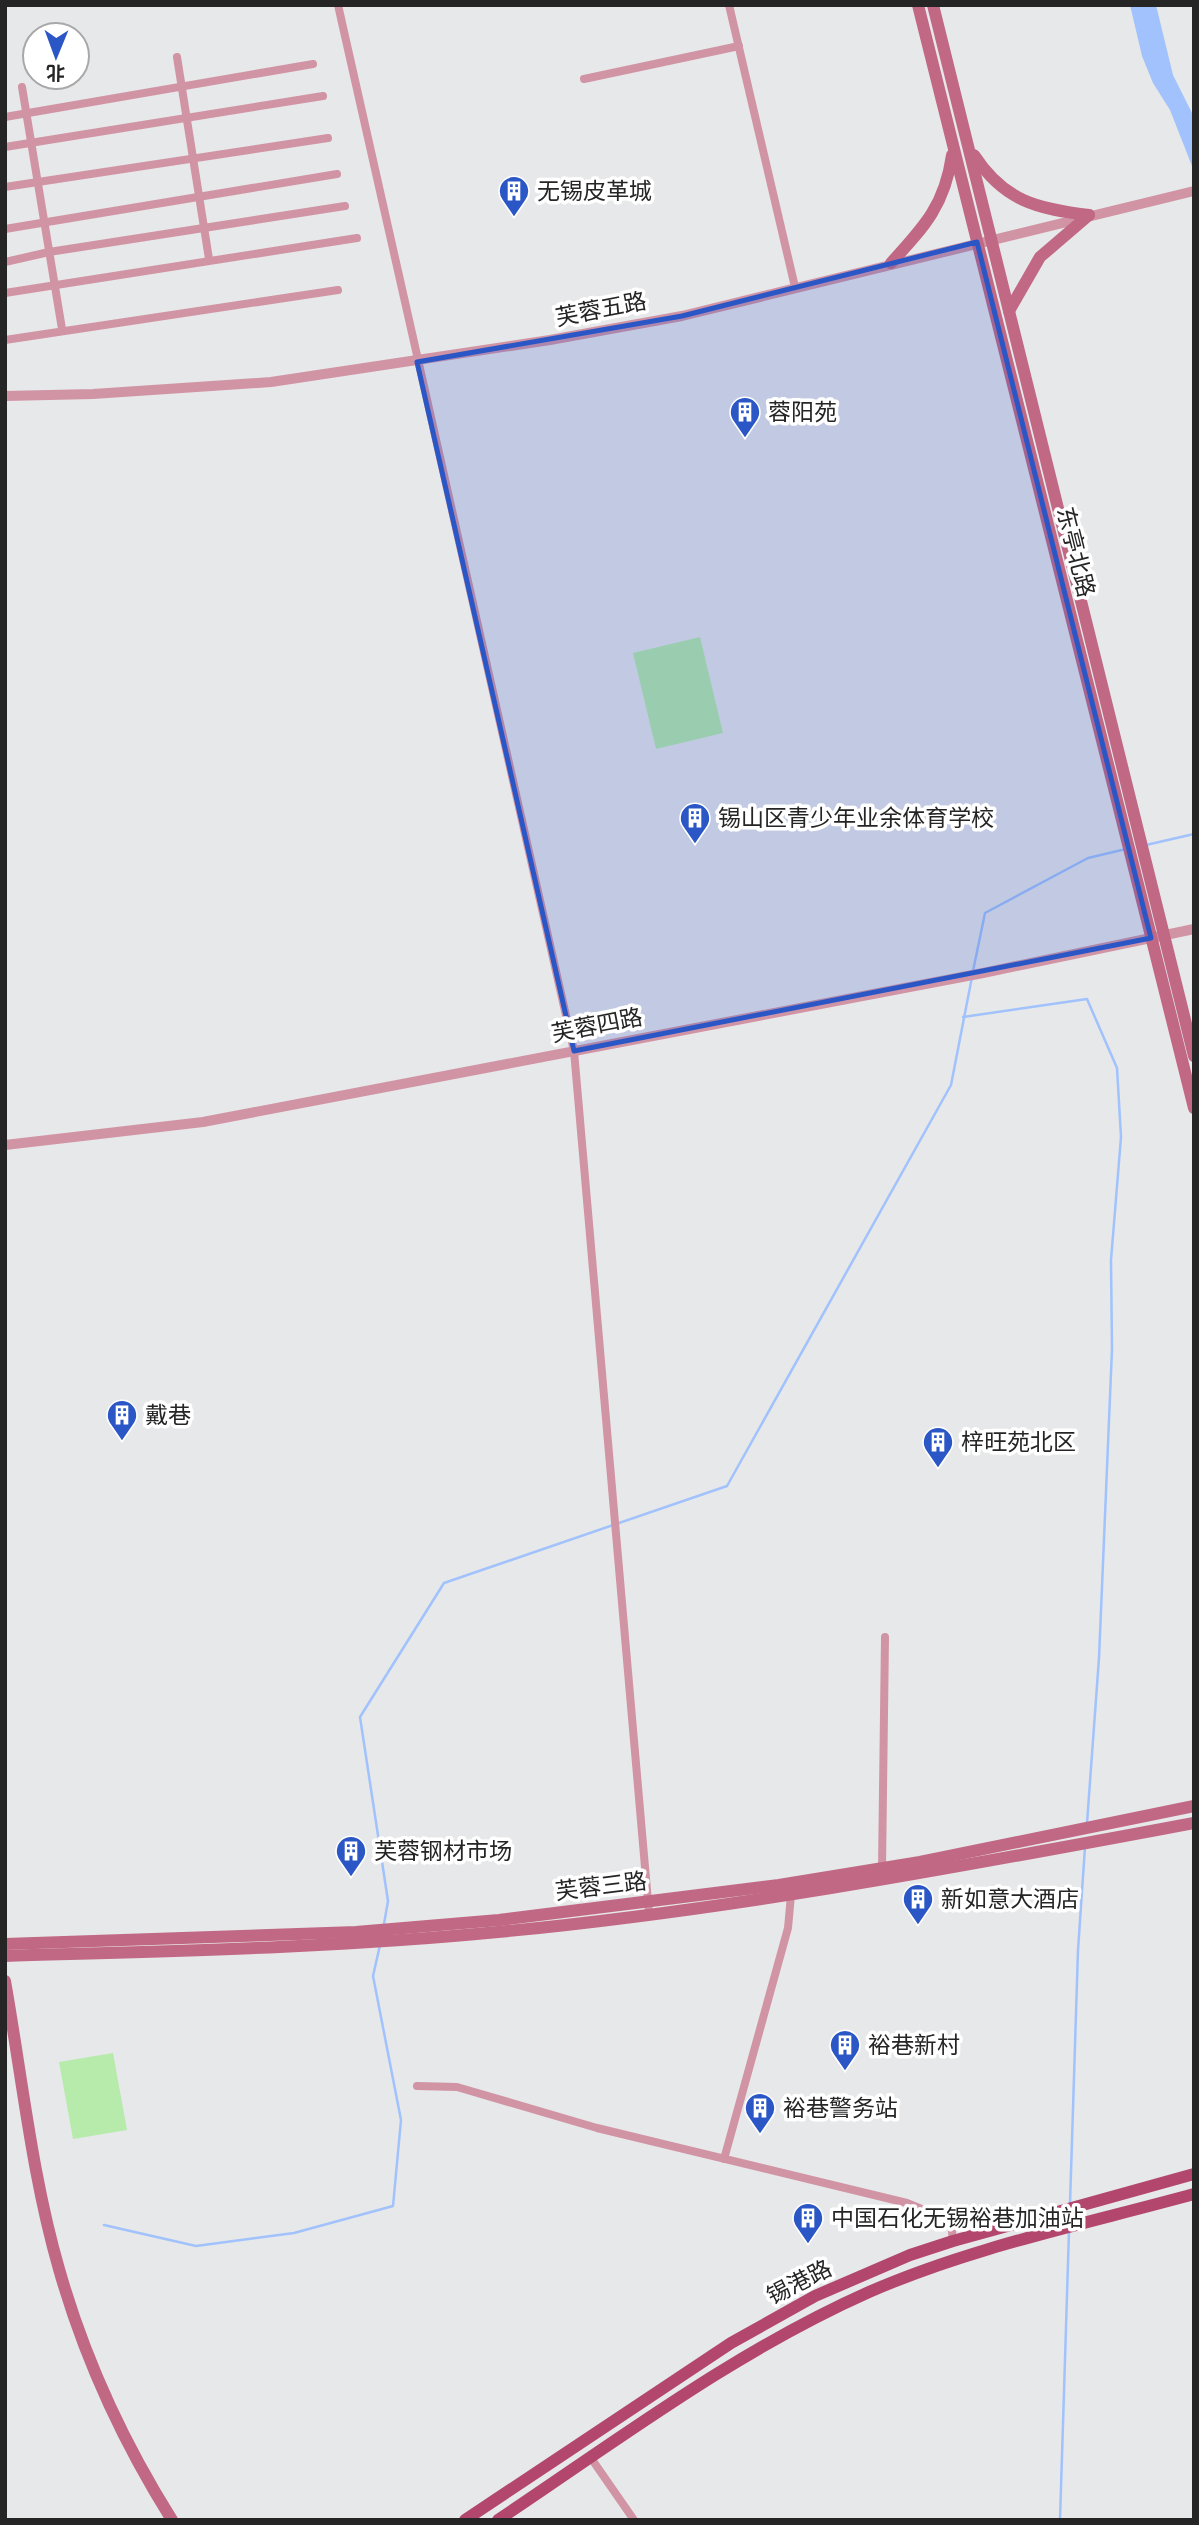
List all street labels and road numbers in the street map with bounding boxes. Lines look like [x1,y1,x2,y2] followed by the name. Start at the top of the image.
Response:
[553,285,649,333] street label: 芙蓉五路
[1050,504,1102,600] street label: 东亭北路
[549,1001,645,1049] street label: 芙蓉四路
[554,1866,648,1906] street label: 芙蓉三路
[761,2253,837,2311] street label: 锡港路

